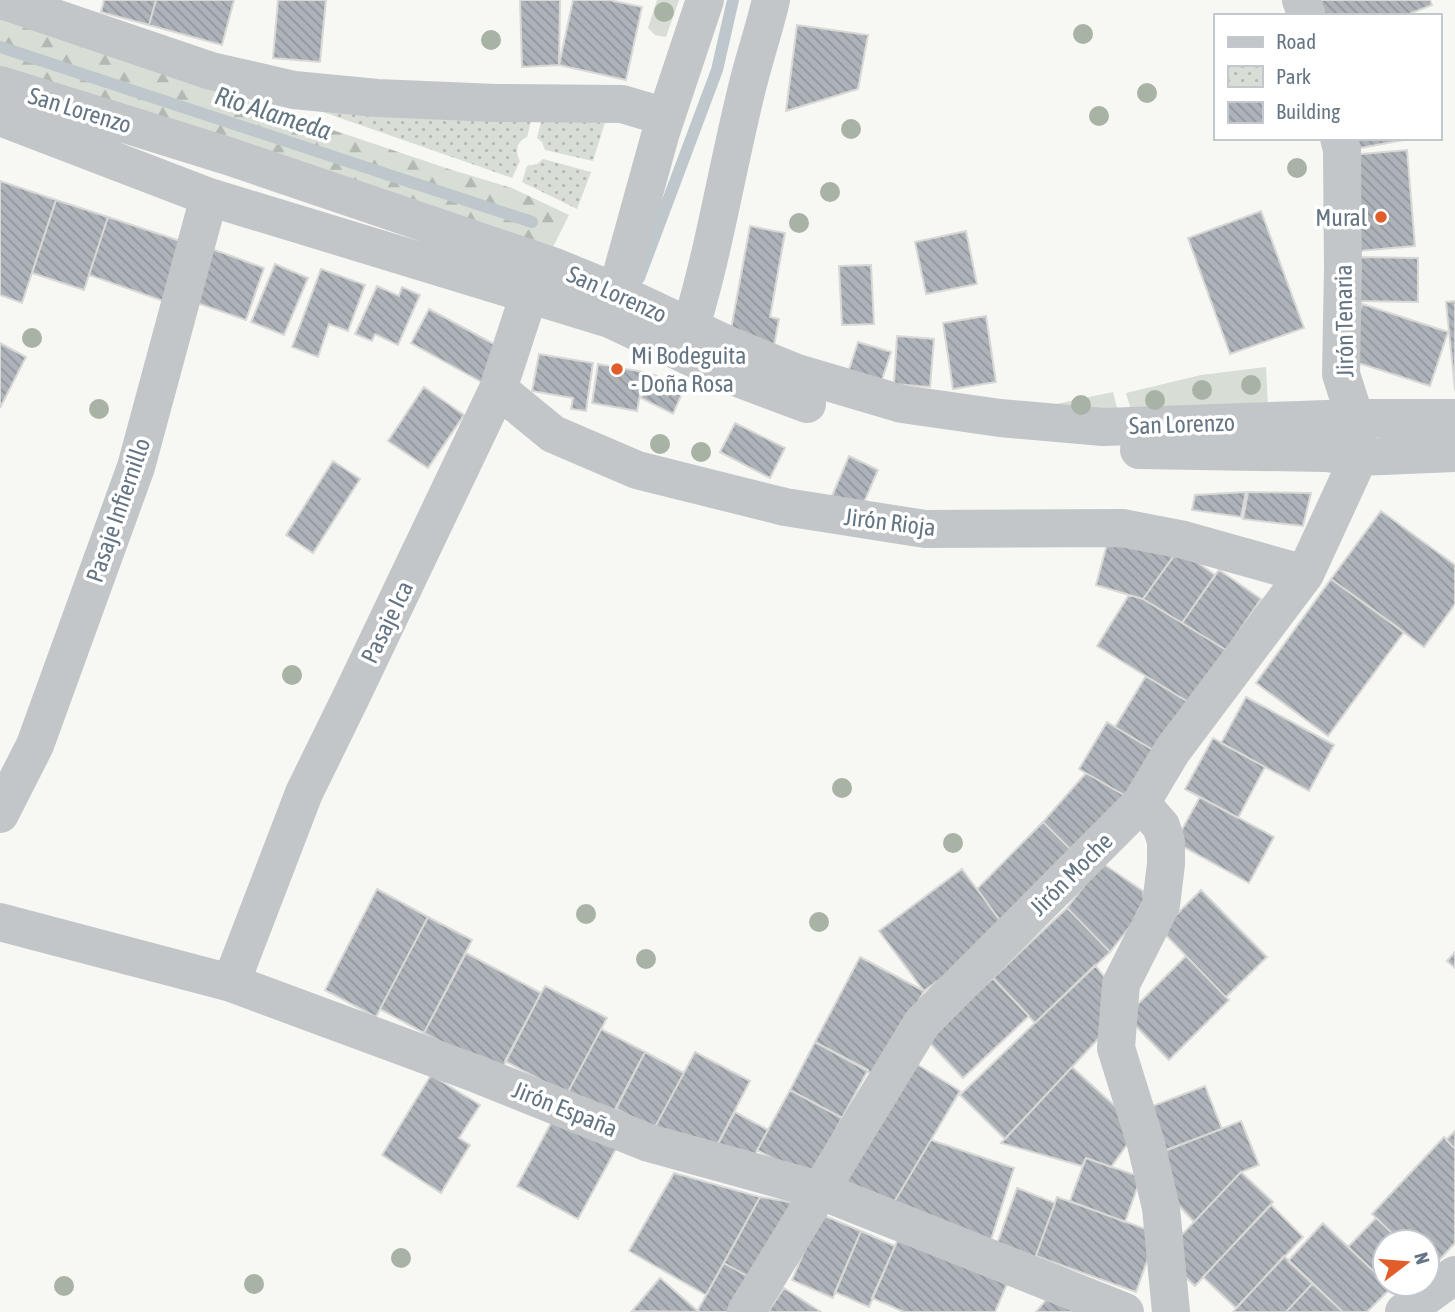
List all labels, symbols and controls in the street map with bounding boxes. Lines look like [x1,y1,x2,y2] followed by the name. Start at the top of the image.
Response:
[1214,14,1441,140] legend
[1276,29,1316,53] text: Road
[1276,64,1311,88] text: Park
[211,80,335,146] water label: Rio Alameda
[25,82,135,138] street label: San Lorenzo
[1276,99,1340,123] text: Building
[1315,204,1368,231] place label: Mural
[1373,209,1389,225] marker: Mural
[563,260,671,328] street label: San Lorenzo
[1330,264,1358,378] street label: Jirón Tenaria
[631,342,746,397] place label: Mi Bodeguita - Doña Rosa
[609,361,625,377] marker: Mi Bodeguita - Doña Rosa
[1129,409,1235,439] street label: San Lorenzo
[81,434,155,586] street label: Pasaje Infiernillo
[843,503,937,541] street label: Jirón Rioja
[356,577,418,667] street label: Pasaje Ica
[1024,827,1118,921] street label: Jirón Moche
[509,1076,621,1142] street label: Jirón España
[1371,1228,1441,1298] north arrow
[1410,1250,1434,1267] text: N

